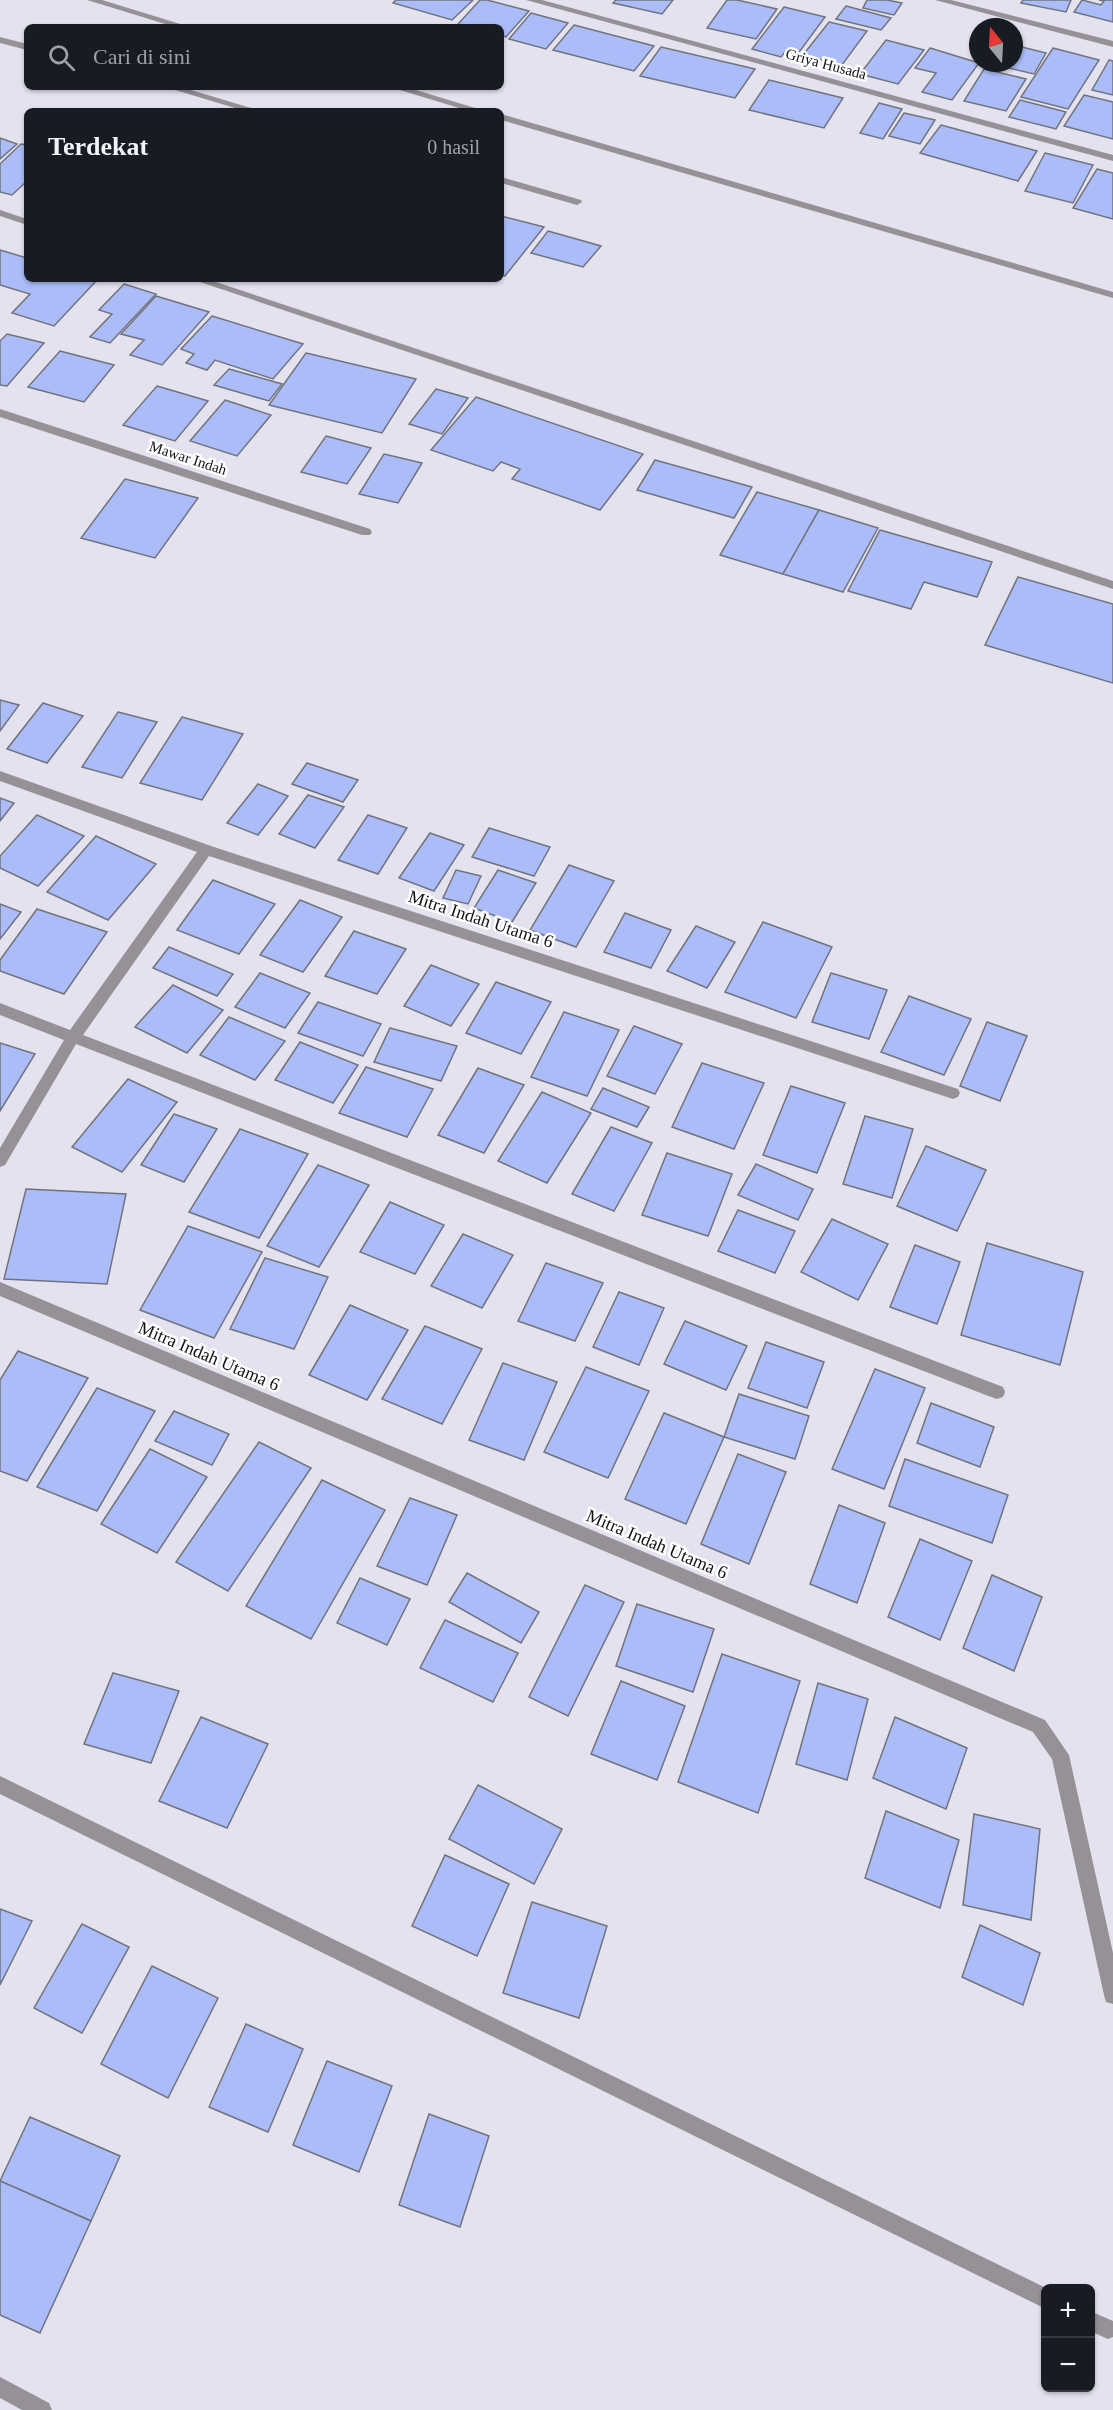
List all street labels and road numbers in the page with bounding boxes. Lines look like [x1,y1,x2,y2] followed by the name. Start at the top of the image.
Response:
[784,46,868,83] street label: Griya Husada
[147,438,229,478] street label: Mawar Indah
[406,886,556,952] street label: Mitra Indah Utama 6
[135,1317,283,1395] street label: Mitra Indah Utama 6
[583,1505,731,1583] street label: Mitra Indah Utama 6

